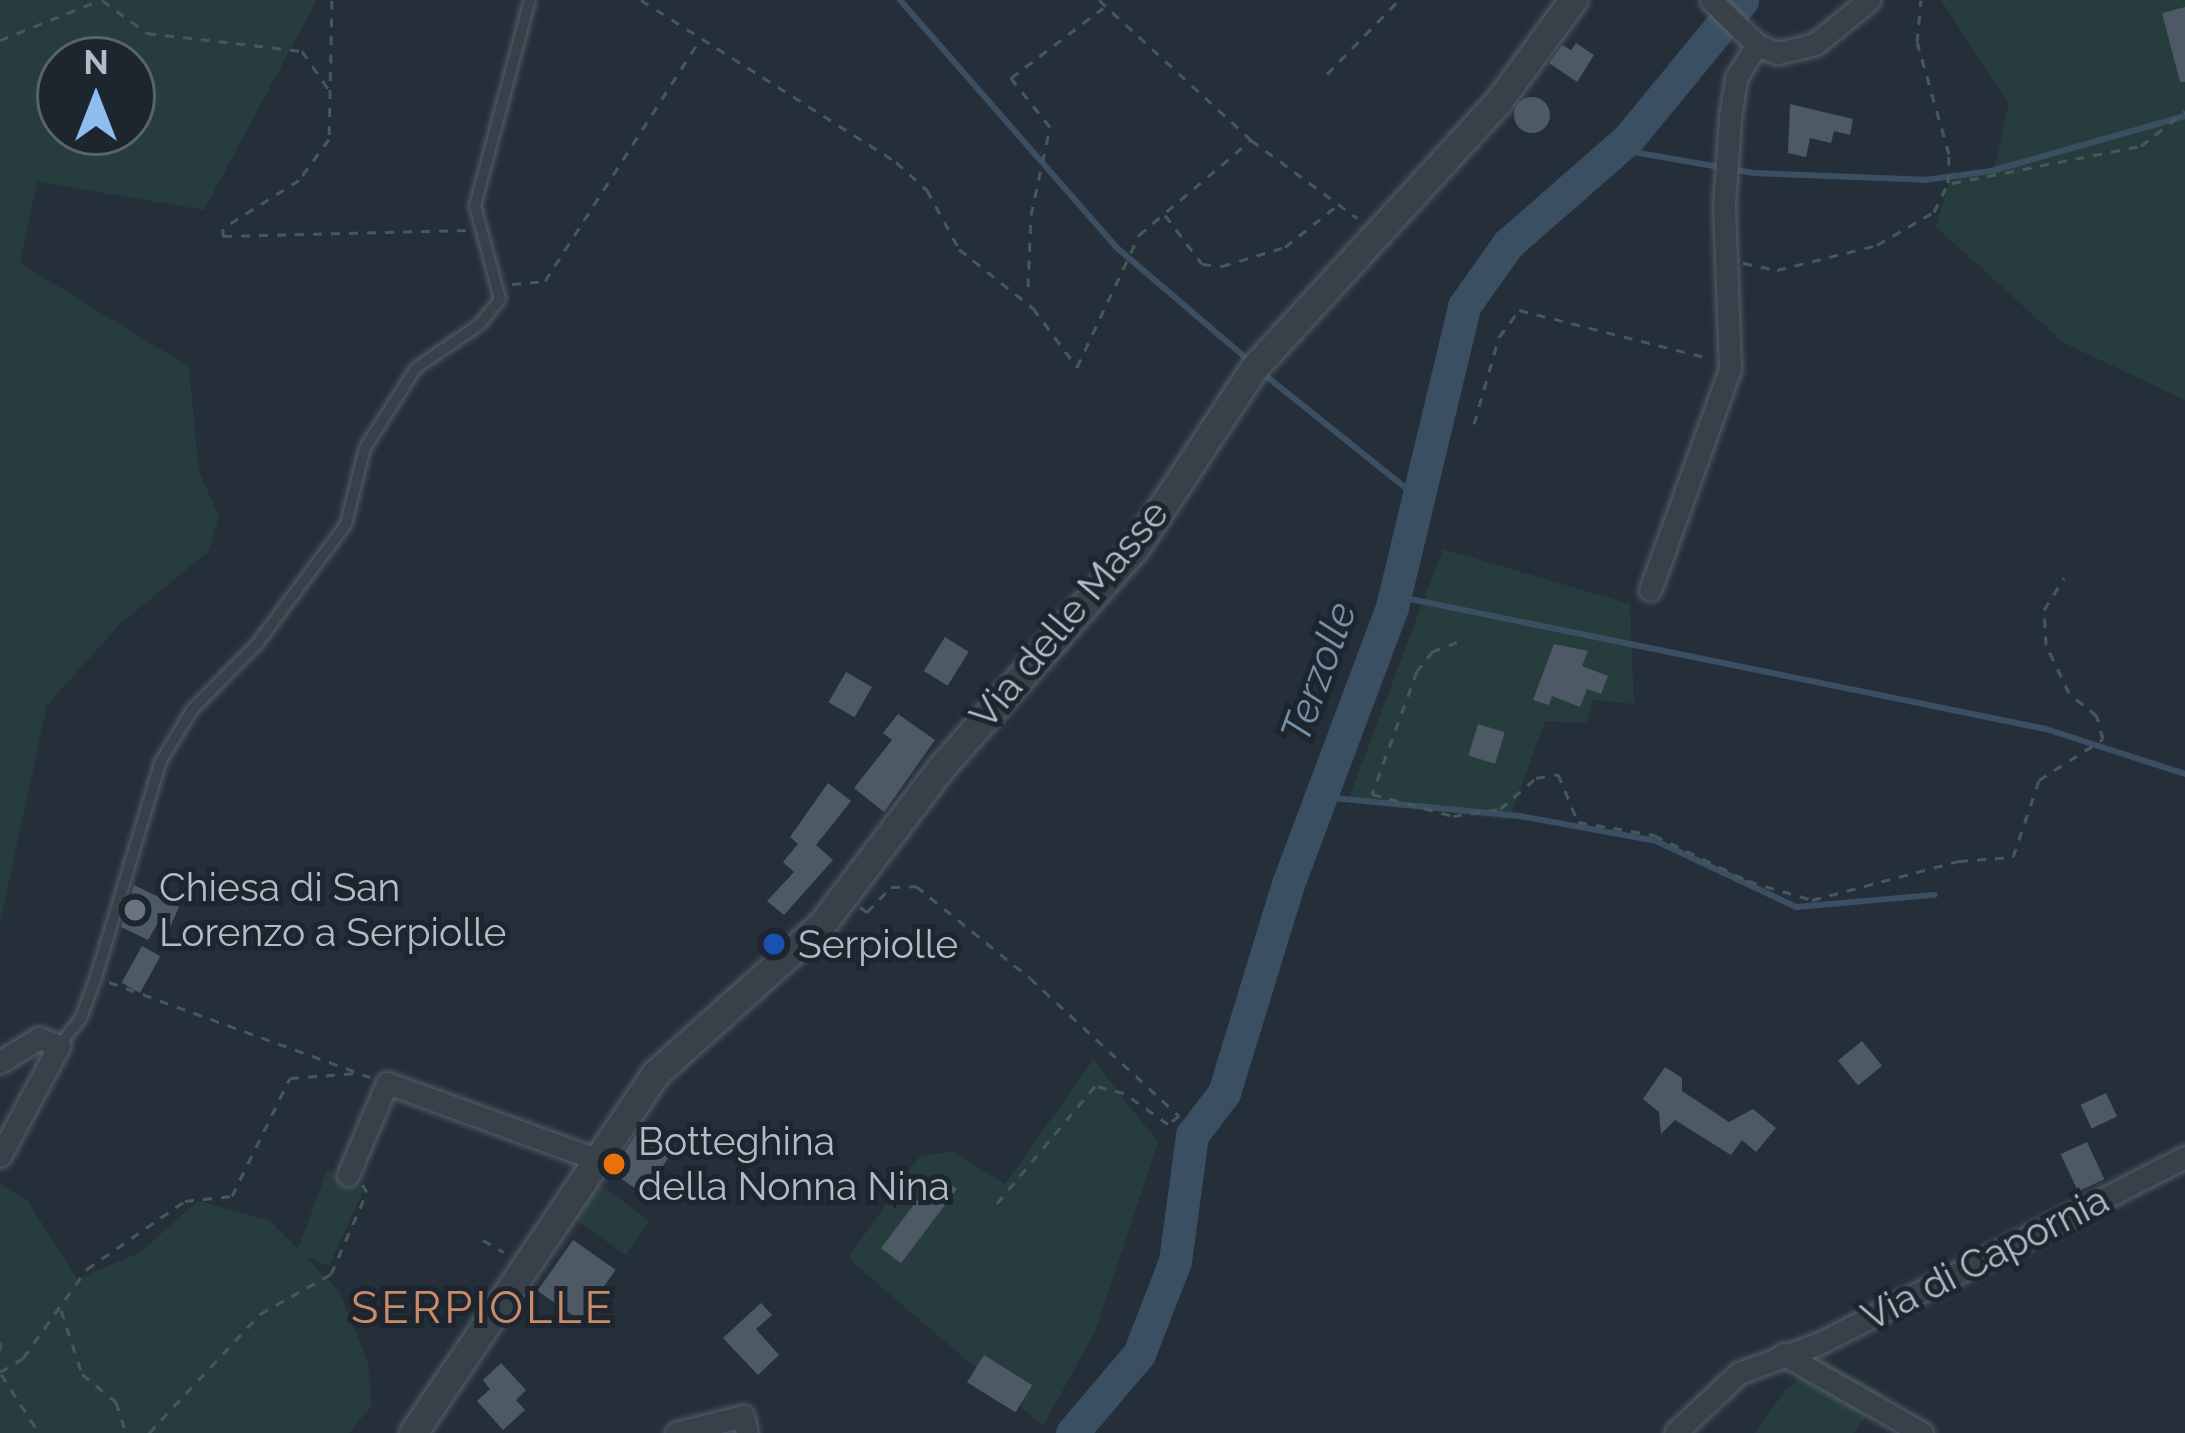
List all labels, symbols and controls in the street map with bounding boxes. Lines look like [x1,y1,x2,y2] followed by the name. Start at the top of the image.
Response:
[36,36,156,156] north arrow
[83,43,109,82] text: N
[960,490,1178,738] street label: Via delle Masse
[1271,595,1367,749] water label: Terzolle
[159,865,506,956] place label: Chiesa di San Lorenzo a Serpiolle
[122,897,148,923] marker: Chiesa di San Lorenzo a Serpiolle
[798,921,958,967] place label: Serpiolle
[761,931,787,957] marker: Serpiolle
[638,1119,950,1210] place label: Botteghina della Nonna Nina
[601,1151,627,1177] marker: Botteghina della Nonna Nina
[1854,1176,2116,1340] street label: Via di Capornia
[351,1281,615,1335] district label: SERPIOLLE

